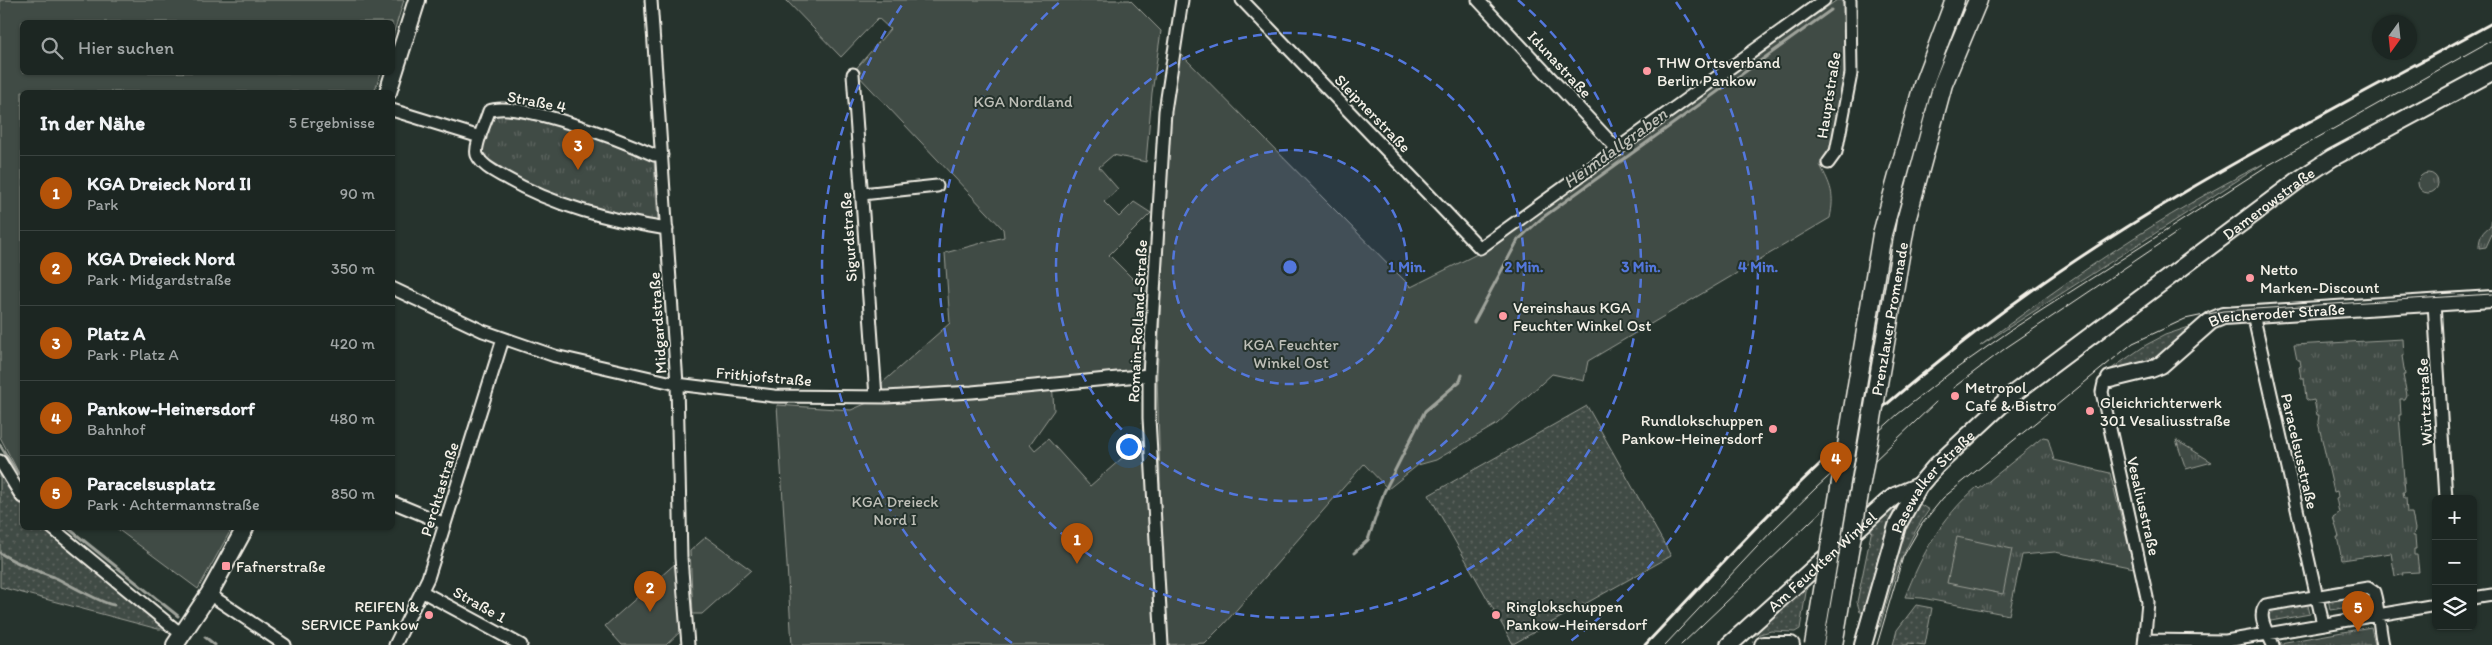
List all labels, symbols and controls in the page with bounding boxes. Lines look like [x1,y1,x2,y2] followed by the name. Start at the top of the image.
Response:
[2372,15,2417,60] north arrow
[20,20,395,75] search box
[1524,27,1596,102] street label: Idunastraße
[38,34,66,62] icon: search
[78,36,174,59] text: Hier suchen
[1812,50,1845,140] street label: Hauptstraße
[1657,53,1781,90] place label: THW Ortsverband Berlin Pankow
[1641,65,1653,77] marker: THW Ortsverband Berlin Pankow
[1331,70,1415,156] street label: Sleipnerstraße
[506,86,569,117] street label: Straße 4
[973,92,1073,111] park label: KGA Nordland
[1559,103,1672,193] water label: Heimdallgraben
[40,110,145,135] text: In der Nähe
[289,113,375,132] text: 5 Ergebnisse
[562,129,594,170] pin: 3
[2219,163,2318,244] street label: Damerowstraße
[87,172,251,195] text: KGA Dreieck Nord II
[52,184,60,203] text: 1
[340,184,375,203] text: 90 m
[836,191,861,283] street label: Sigurdstraße
[87,195,118,214] text: Park
[1124,239,1151,403] street label: Romain-Rolland-Straße
[1867,241,1912,397] street label: Prenzlauer Promenade
[87,247,235,270] text: KGA Dreieck Nord
[1281,258,1299,276] centre of rings
[1388,258,1426,276] text: 1 Min.
[1504,258,1544,276] text: 2 Min.
[1621,258,1661,276] text: 3 Min.
[1738,258,1778,276] text: 4 Min.
[52,259,60,278] text: 2
[331,259,375,278] text: 350 m
[2260,260,2380,297] place label: Netto Marken-Discount
[87,270,231,289] text: Park · Midgardstraße
[644,271,671,374] street label: Midgardstraße
[2244,272,2256,284] marker: Netto Marken-Discount
[1513,298,1651,335] place label: Vereinshaus KGA Feuchter Winkel Ost
[2205,299,2346,331] street label: Bleicheroder Straße
[1497,310,1509,322] marker: Vereinshaus KGA Feuchter Winkel Ost
[87,322,145,345] text: Platz A
[52,334,60,353] text: 3
[330,334,375,353] text: 420 m
[1243,335,1339,372] park label: KGA Feuchter Winkel Ost
[87,345,179,364] text: Park · Platz A
[2413,358,2436,446] street label: Würtzstraße
[715,363,813,390] street label: Frithjofstraße
[1965,378,2057,415] place label: Metropol Cafe & Bistro
[1949,390,1961,402] marker: Metropol Cafe & Bistro
[2277,391,2322,511] street label: Paracelsusstraße
[2100,393,2231,430] place label: Gleichrichterwerk 301 Vesaliusstraße
[87,397,255,420] text: Pankow-Heinersdorf
[2084,405,2096,417] marker: Gleichrichterwerk 301 Vesaliusstraße
[51,409,61,428] text: 4
[330,409,375,428] text: 480 m
[1622,411,1764,448] place label: Rundlokschuppen Pankow-Heinersdorf
[87,420,146,439] text: Bahnhof
[1767,423,1779,435] marker: Rundlokschuppen Pankow-Heinersdorf
[1887,426,1979,535] street label: Pasewalker Straße
[1116,434,1142,460] your location
[416,440,463,539] street label: Perchtastraße
[1820,442,1852,483] pin: 4
[2123,455,2164,558] street label: Vesaliusstraße
[87,472,215,495] text: Paracelsusplatz
[52,484,60,503] text: 5
[331,484,375,503] text: 850 m
[851,492,939,529] park label: KGA Dreieck Nord I
[87,495,260,514] text: Park · Achtermannstraße
[2432,495,2477,630] map controls
[2432,495,2477,540] button: +
[1764,507,1881,616] street label: Am Feuchten Winkel
[1061,523,1093,564] pin: 1
[2432,540,2477,585] button: −
[236,557,326,576] place label: Fafnerstraße
[220,560,232,572] marker: Fafnerstraße
[634,571,666,612] pin: 2
[450,582,510,627] street label: Straße 1
[2432,585,2477,630] button: layers
[2342,591,2374,632] pin: 5
[301,597,420,634] place label: REIFEN & SERVICE Pankow
[1506,597,1648,634] place label: Ringlokschuppen Pankow-Heinersdorf
[423,609,435,621] marker: REIFEN & SERVICE Pankow
[1490,609,1502,621] marker: Ringlokschuppen Pankow-Heinersdorf

